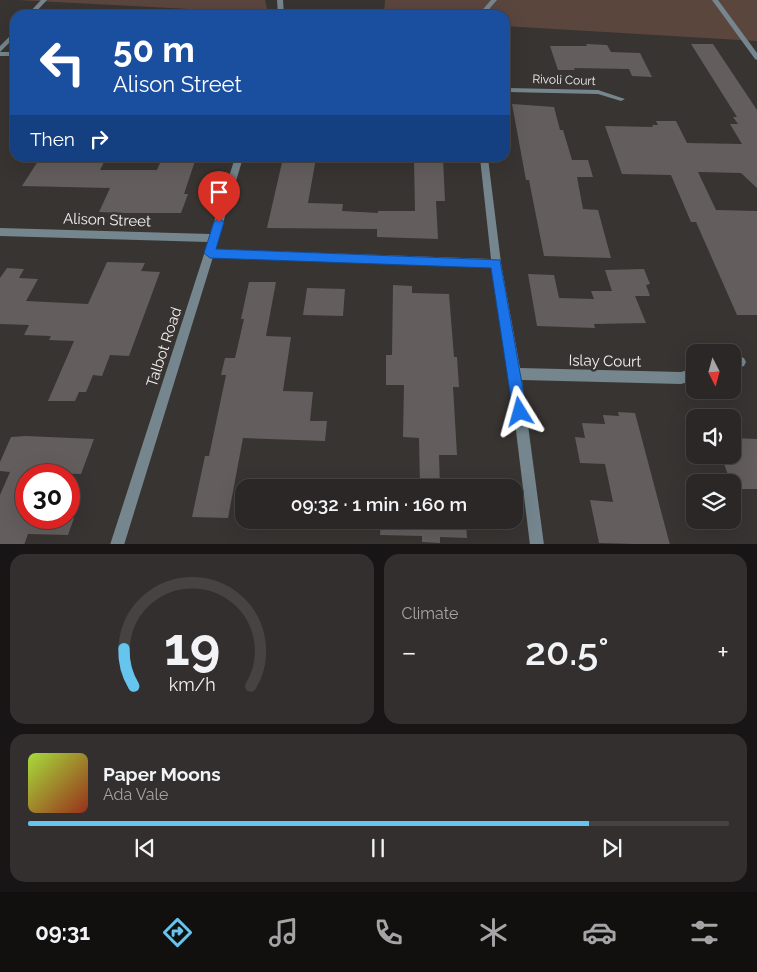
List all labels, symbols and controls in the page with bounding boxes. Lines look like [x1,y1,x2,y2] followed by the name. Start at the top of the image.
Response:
[113,29,195,70] text: 50 m
[30,30,95,95] icon: left
[113,71,242,97] text: Alison Street
[532,72,596,88] street label: Rivoli Court
[85,125,113,153] icon: right
[30,128,75,150] text: Then
[198,171,240,222] pin
[205,178,233,206] icon: arrive
[63,209,151,231] street label: Alison Street
[143,305,185,389] street label: Talbot Road
[686,344,741,399] north arrow
[686,344,741,529] map controls
[568,351,642,371] street label: Islay Court
[493,385,545,437] position arrow
[686,409,741,464] button: sound
[15,464,80,529] speed limit sign: 30
[686,474,741,529] button: layers
[291,493,467,515] text: 09:32 · 1 min · 160 m
[402,604,458,623] text: Climate
[164,616,220,677] text: 19
[525,629,609,674] text: 20.5°
[402,636,417,669] text: −
[717,636,729,669] text: +
[168,674,215,695] text: km/h
[103,763,221,785] text: Paper Moons
[103,785,168,804] text: Ada Vale
[131,834,159,862] icon: previous
[364,834,392,862] icon: pause
[598,834,626,862] icon: next
[160,915,195,950] icon: directions
[266,915,301,950] icon: music
[371,915,406,950] icon: phone
[476,915,511,950] icon: climate
[582,915,617,950] icon: car
[687,915,722,950] icon: filters
[35,919,90,945] text: 09:31

